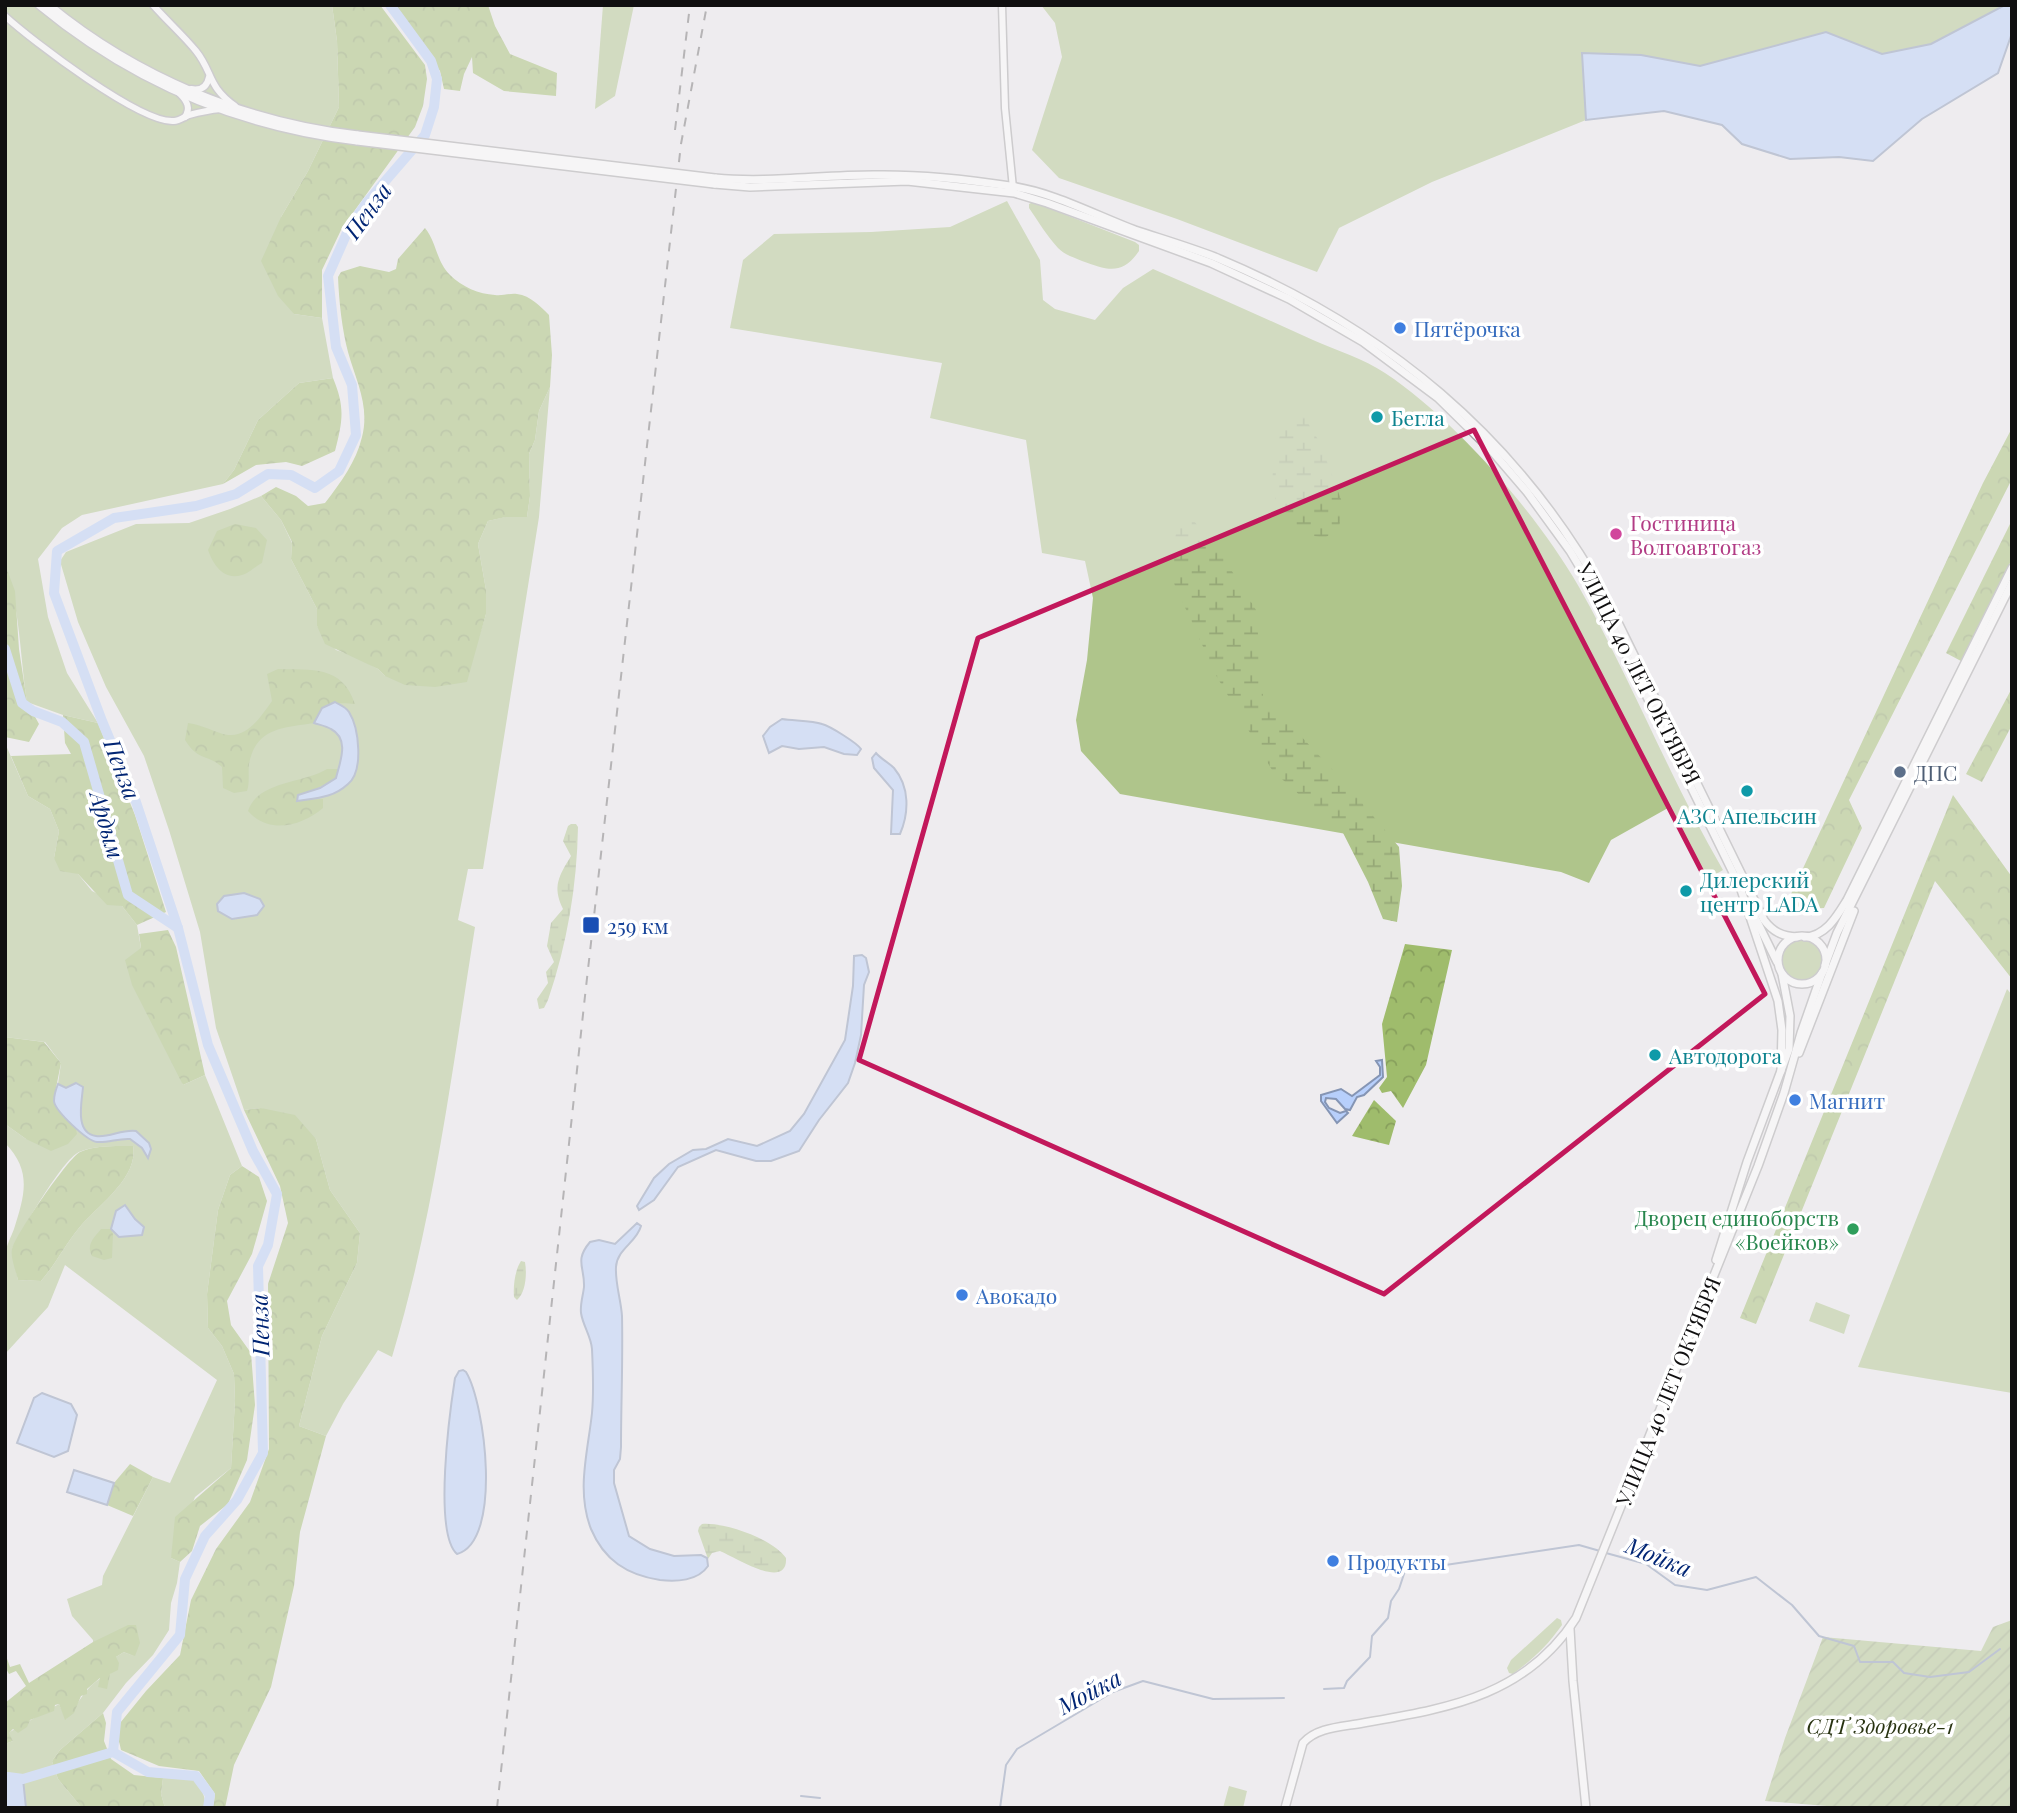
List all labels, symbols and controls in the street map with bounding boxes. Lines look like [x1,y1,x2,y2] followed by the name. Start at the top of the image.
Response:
[335,175,398,245] water label: Пенза
[1414,314,1521,342] place label: Пятёрочка
[1392,320,1408,336] marker: Пятёрочка
[1391,403,1445,431] place label: Бегла
[1369,409,1385,425] marker: Бегла
[1630,508,1761,560] place label: Гостиница Волгоавтогаз
[1608,526,1624,542] marker: Гостиница Волгоавтогаз
[1571,557,1708,789] street label: УЛИЦА 40 ЛЕТ ОКТЯБРЯ
[97,733,149,804] water label: Пенза
[1914,758,1957,786] place label: ДПС
[1892,764,1908,780] marker: ДПС
[1739,783,1755,799] marker: АЗС Апельсин
[83,786,132,862] water label: Ардым
[1676,801,1817,829] place label: АЗС Апельсин
[1700,865,1819,917] place label: Дилерский центр LADA
[1678,883,1694,899] marker: Дилерский центр LADA
[607,911,669,939] place label: 259 км
[581,915,601,935] marker: 259 км
[1668,1041,1783,1069] place label: Автодорога
[1647,1047,1663,1063] marker: Автодорога
[1809,1086,1885,1114] place label: Магнит
[1787,1092,1803,1108] marker: Магнит
[1635,1203,1839,1255] place label: Дворец единоборств «Воейков»
[1845,1221,1861,1237] marker: Дворец единоборств «Воейков»
[1608,1272,1726,1511] street label: УЛИЦА 40 ЛЕТ ОКТЯБРЯ
[975,1281,1057,1309] place label: Авокадо
[954,1287,970,1303] marker: Авокадо
[242,1293,276,1358] water label: Пенза
[1620,1528,1697,1583] water label: Мойка
[1347,1547,1446,1575] place label: Продукты
[1325,1553,1341,1569] marker: Продукты
[1051,1661,1127,1721] water label: Мойка
[1807,1711,1953,1739] park label: СДТ Здоровье-1

